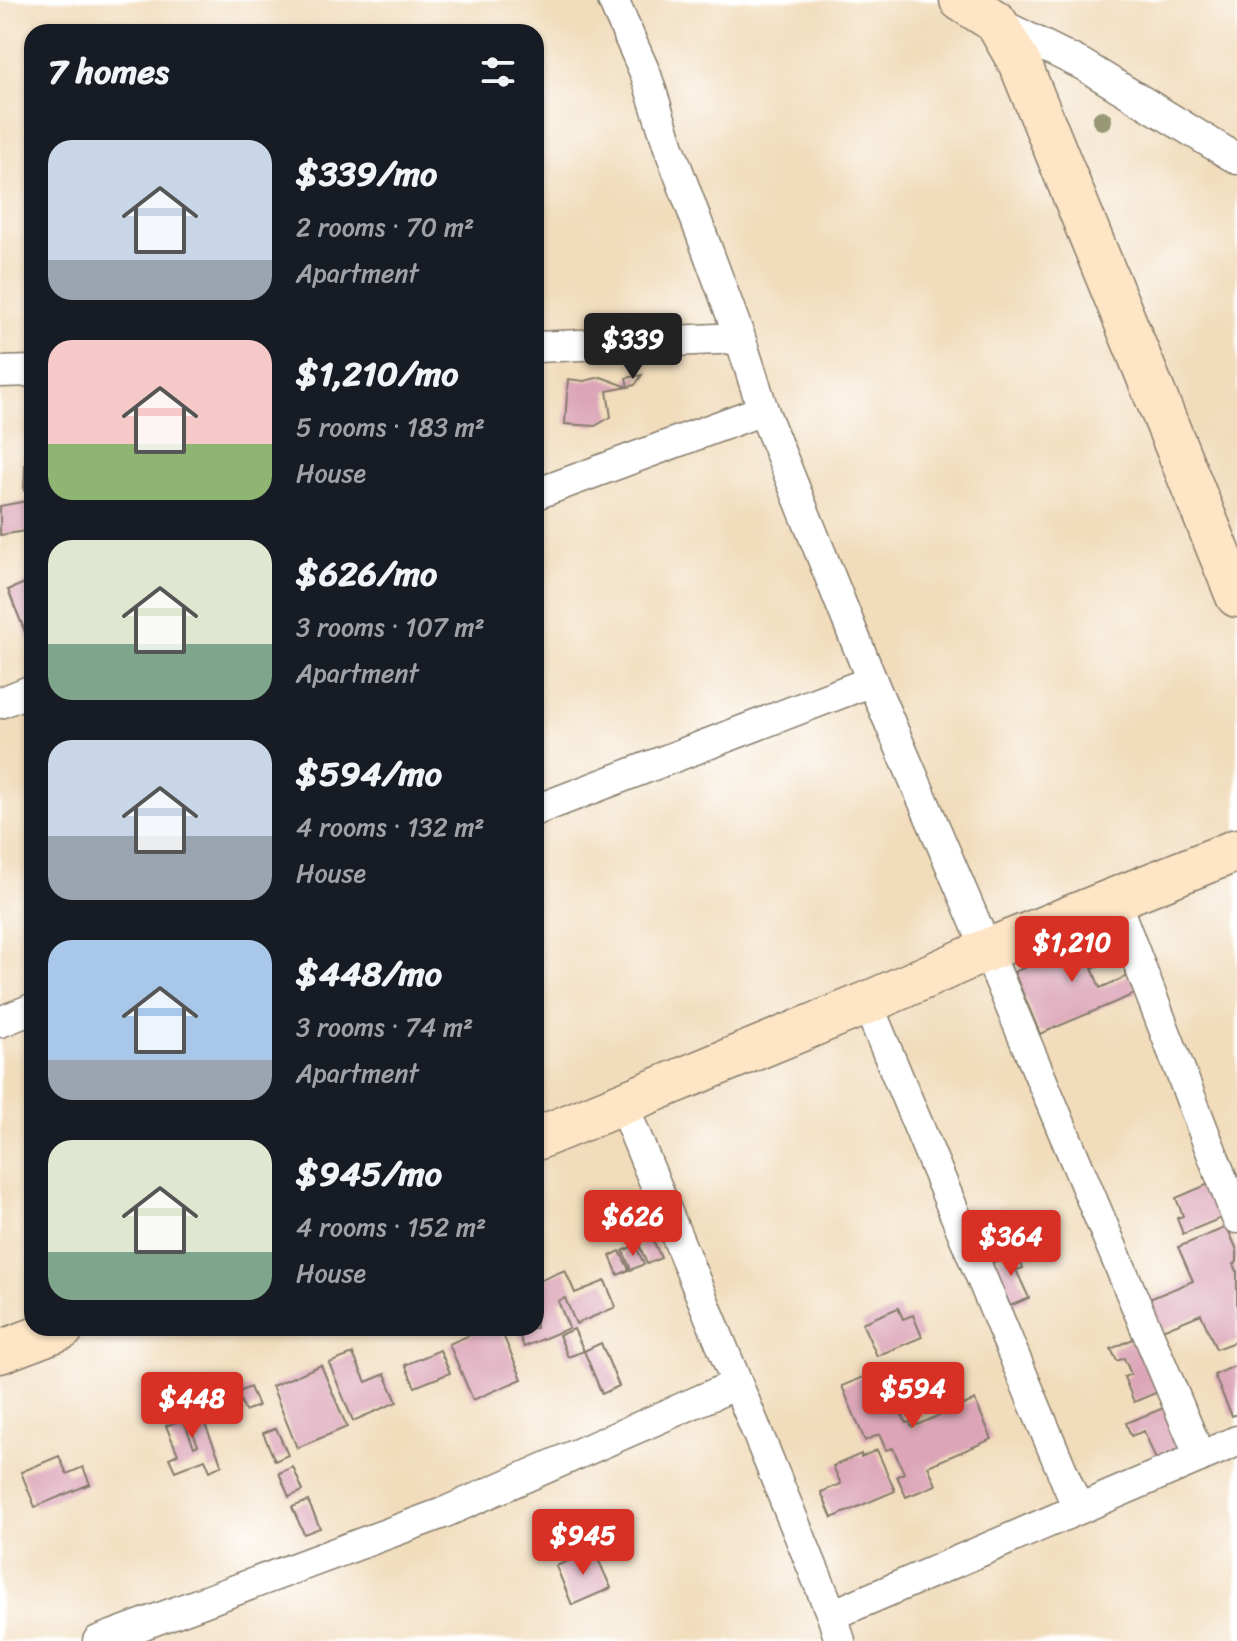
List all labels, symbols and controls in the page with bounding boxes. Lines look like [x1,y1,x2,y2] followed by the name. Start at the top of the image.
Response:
[48,42,169,102] text: 7 homes
[476,50,520,94] icon: filters
[296,144,437,204] text: $339/mo
[112,172,208,268] icon: home
[296,204,474,250] text: 2 rooms · 70 m²
[296,250,419,296] text: Apartment
[586,313,680,381] pin: $339
[602,316,664,362] text: $339
[296,344,459,404] text: $1,210/mo
[112,372,208,468] icon: home
[296,404,485,450] text: 5 rooms · 183 m²
[296,450,366,496] text: House
[296,544,437,604] text: $626/mo
[112,572,208,668] icon: home
[296,604,485,650] text: 3 rooms · 107 m²
[296,650,419,696] text: Apartment
[296,744,442,804] text: $594/mo
[112,772,208,868] icon: home
[296,804,485,850] text: 4 rooms · 132 m²
[296,850,366,896] text: House
[1007,916,1137,984] pin: $1,210
[1033,919,1111,965] text: $1,210
[296,944,442,1004] text: $448/mo
[112,972,208,1068] icon: home
[296,1004,473,1050] text: 3 rooms · 74 m²
[296,1050,419,1096] text: Apartment
[296,1144,442,1204] text: $945/mo
[112,1172,208,1268] icon: home
[586,1190,680,1258] pin: $626
[602,1193,664,1239] text: $626
[296,1204,486,1250] text: 4 rooms · 152 m²
[964,1210,1058,1278] pin: $364
[980,1213,1042,1259] text: $364
[296,1250,366,1296] text: House
[866,1362,960,1430] pin: $594
[880,1365,946,1411] text: $594
[145,1372,239,1440] pin: $448
[159,1375,225,1421] text: $448
[536,1509,630,1577] pin: $945
[550,1512,616,1558] text: $945

